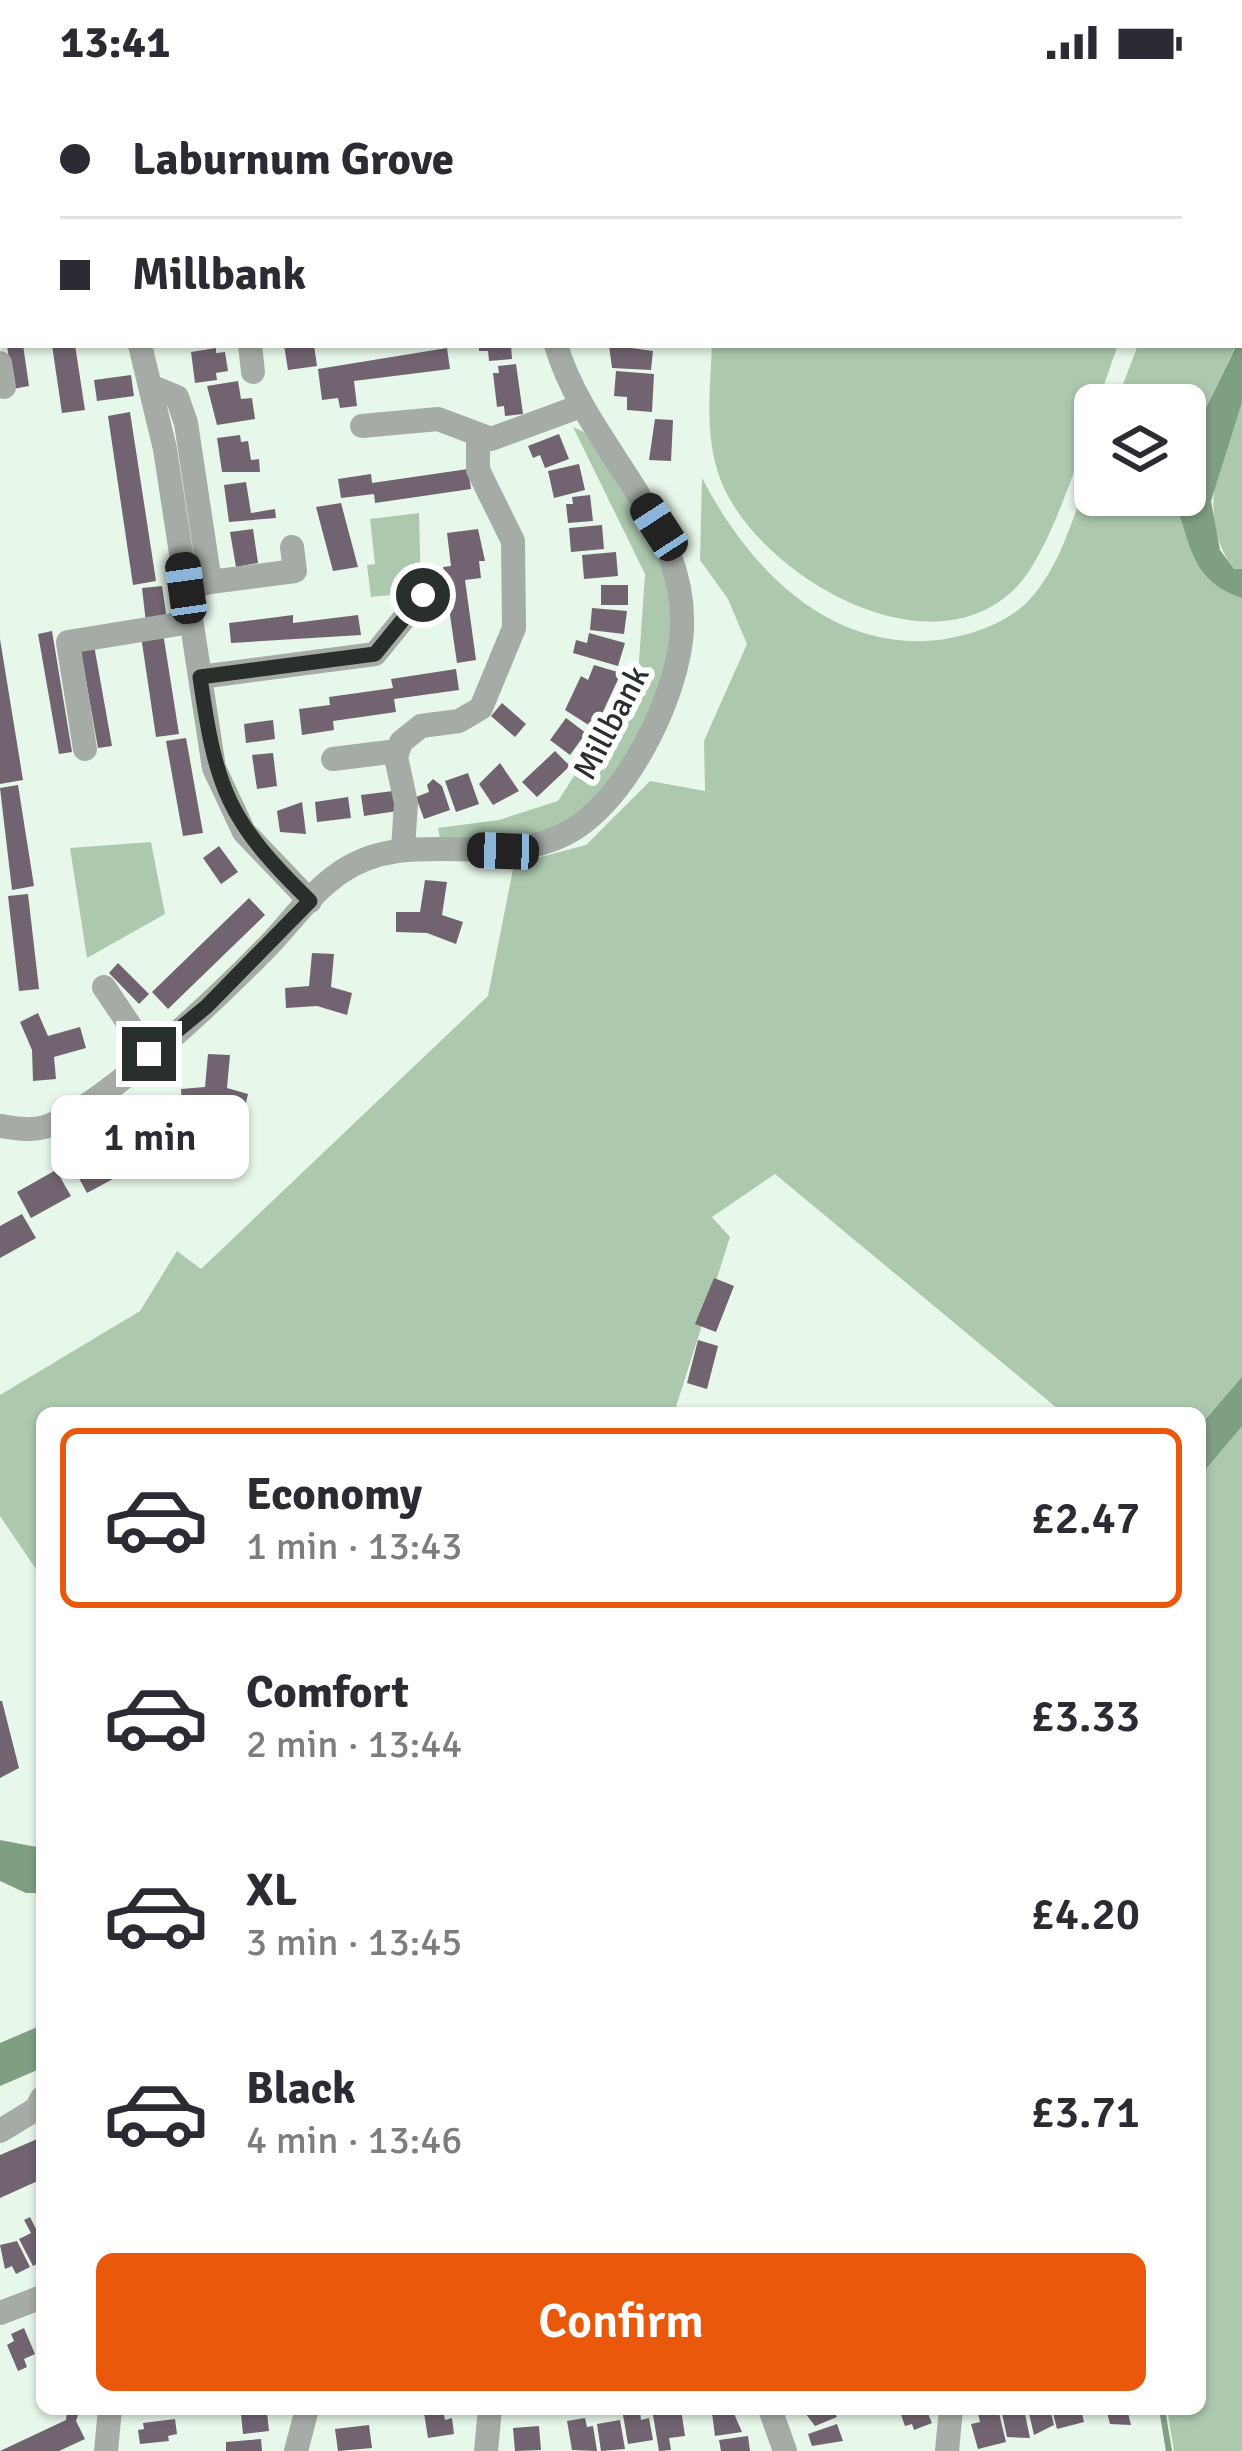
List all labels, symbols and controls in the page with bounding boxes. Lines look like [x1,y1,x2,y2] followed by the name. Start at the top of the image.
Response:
[60,15,170,70] text: 13:41
[132,132,454,187] text: Laburnum Grove
[132,247,306,302] text: Millbank
[1074,384,1206,516] map controls
[1074,384,1206,516] button: layers
[624,487,694,567] car
[163,550,209,626] car
[396,568,450,622] route start
[564,659,658,787] street label: Millbank
[466,832,540,870] car
[122,1027,176,1081] route end
[50,1096,248,1180] callout: 1 min
[103,1113,197,1161] text: 1 min
[102,1464,210,1572] icon: car
[246,1467,422,1522] text: Economy
[1030,1491,1140,1546] text: £2.47
[246,1522,462,1570] text: 1 min · 13:43
[102,1662,210,1770] icon: car
[246,1665,409,1720] text: Comfort
[1030,1689,1140,1744] text: £3.33
[246,1720,462,1768] text: 2 min · 13:44
[102,1860,210,1968] icon: car
[246,1863,297,1918] text: XL
[1030,1887,1140,1942] text: £4.20
[246,1918,462,1966] text: 3 min · 13:45
[102,2058,210,2166] icon: car
[246,2061,356,2116] text: Black
[1030,2085,1140,2140] text: £3.71
[246,2116,462,2164] text: 4 min · 13:46
[96,2253,1146,2391] button: Confirm

